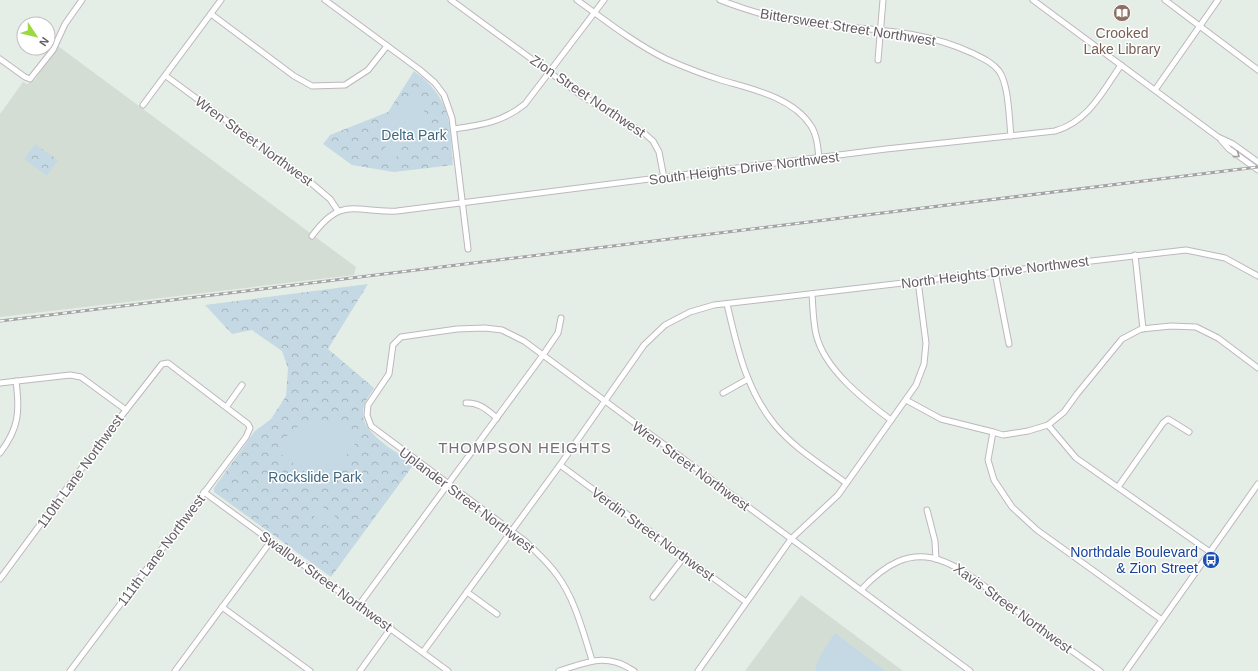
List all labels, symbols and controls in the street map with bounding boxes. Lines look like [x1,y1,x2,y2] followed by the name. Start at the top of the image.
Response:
[1112,3,1132,23] library icon: Crooked Lake Library
[759,5,937,49] street label: Bittersweet Street Northwest
[16,16,56,56] north arrow
[1083,25,1161,57] place label: Crooked Lake Library
[37,35,51,48] text: N
[527,52,649,141] street label: Zion Street Northwest
[192,93,316,189] street label: Wren Street Northwest
[381,127,448,143] park label: Delta Park
[648,148,840,188] street label: South Heights Drive Northwest
[1232,150,1239,157] one-way arrow
[900,253,1090,291] street label: North Heights Drive Northwest
[34,411,126,531] street label: 110th Lane Northwest
[629,418,753,514] street label: Wren Street Northwest
[438,439,612,456] district label: THOMPSON HEIGHTS
[396,444,538,556] street label: Uplander Street Northwest
[268,469,363,485] park label: Rockslide Park
[588,484,718,584] street label: Verdin Street Northwest
[114,491,208,609] street label: 111th Lane Northwest
[257,528,395,634] street label: Swallow Street Northwest
[1070,544,1198,576] place label: Northdale Boulevard & Zion Street
[1201,550,1221,570] bus stop icon: Northdale Boulevard & Zion Street
[951,560,1075,656] street label: Xavis Street Northwest

